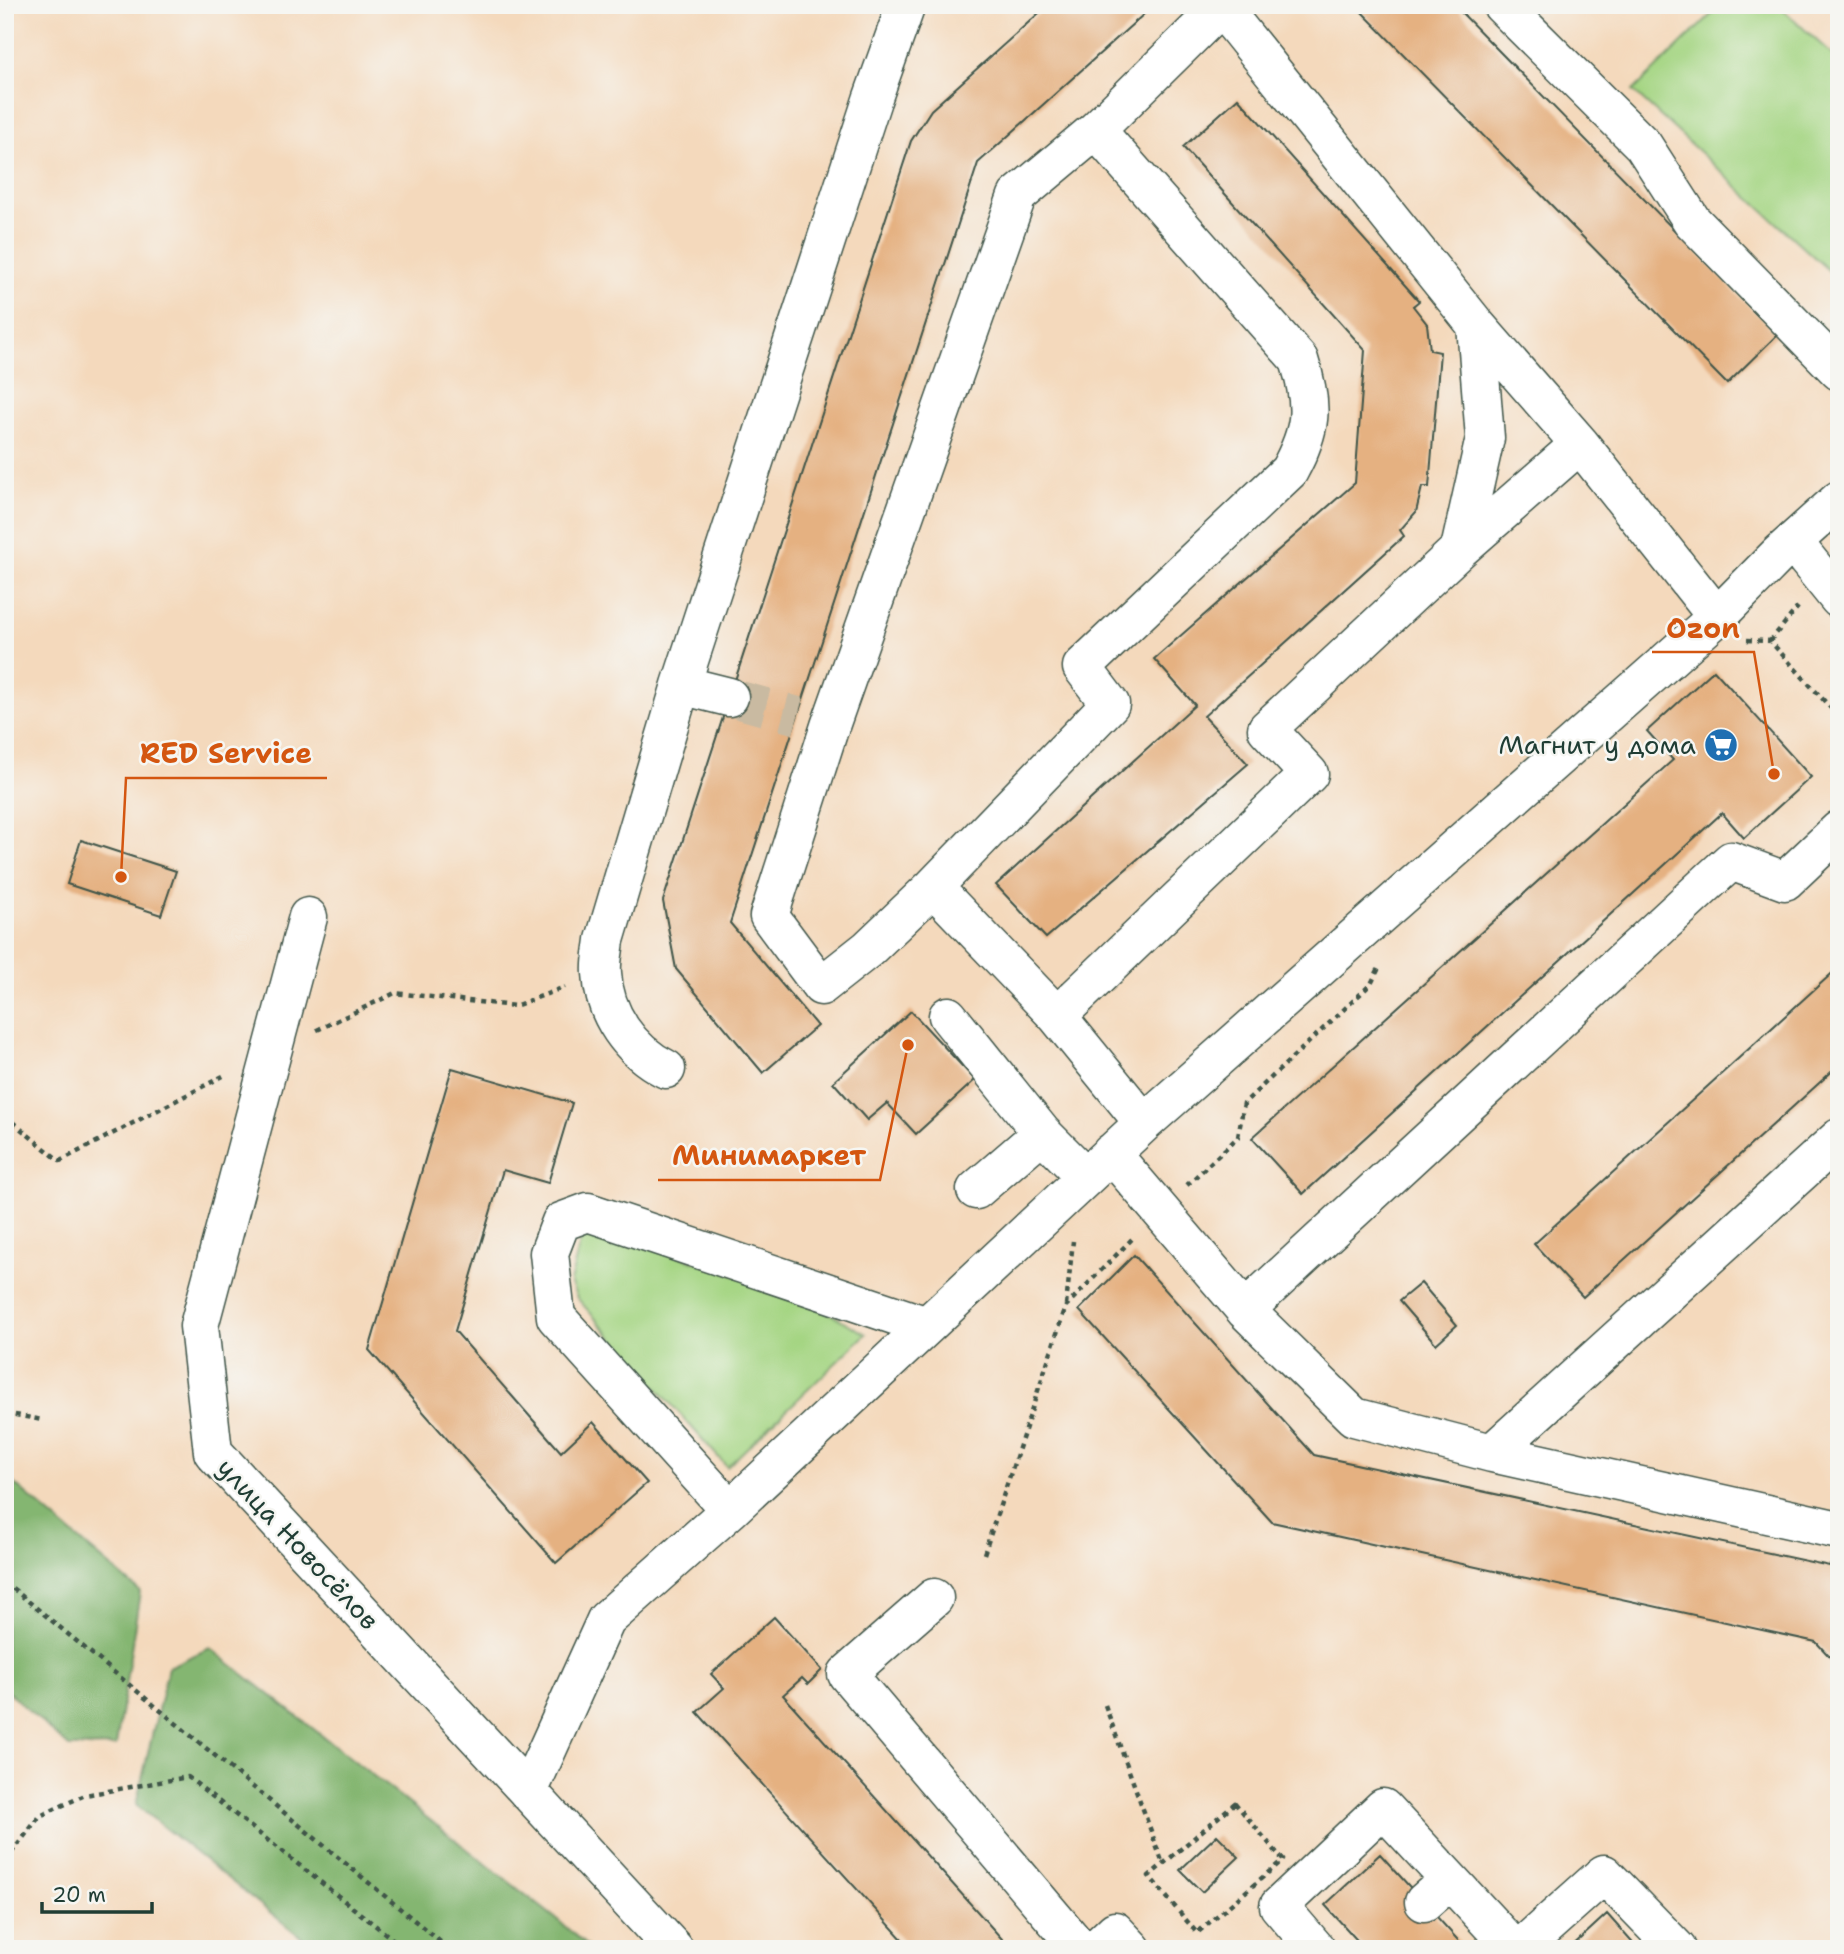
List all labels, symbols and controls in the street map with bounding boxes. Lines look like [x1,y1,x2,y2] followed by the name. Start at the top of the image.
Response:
[1652,603,1754,652] callout: Ozon
[1666,609,1740,647] text: Ozon
[1702,726,1740,764] supermarket icon: Магнит у дома
[1499,727,1696,762] place label: Магнит у дома
[126,729,327,778] callout: RED Service
[140,734,312,772] text: RED Service
[658,1131,880,1180] callout: Минимаркет
[672,1136,866,1174] text: Минимаркет
[210,1450,387,1637] street label: улица Новосёлов
[42,1870,152,1914] scale bar
[52,1881,106,1909] text: 20 m

